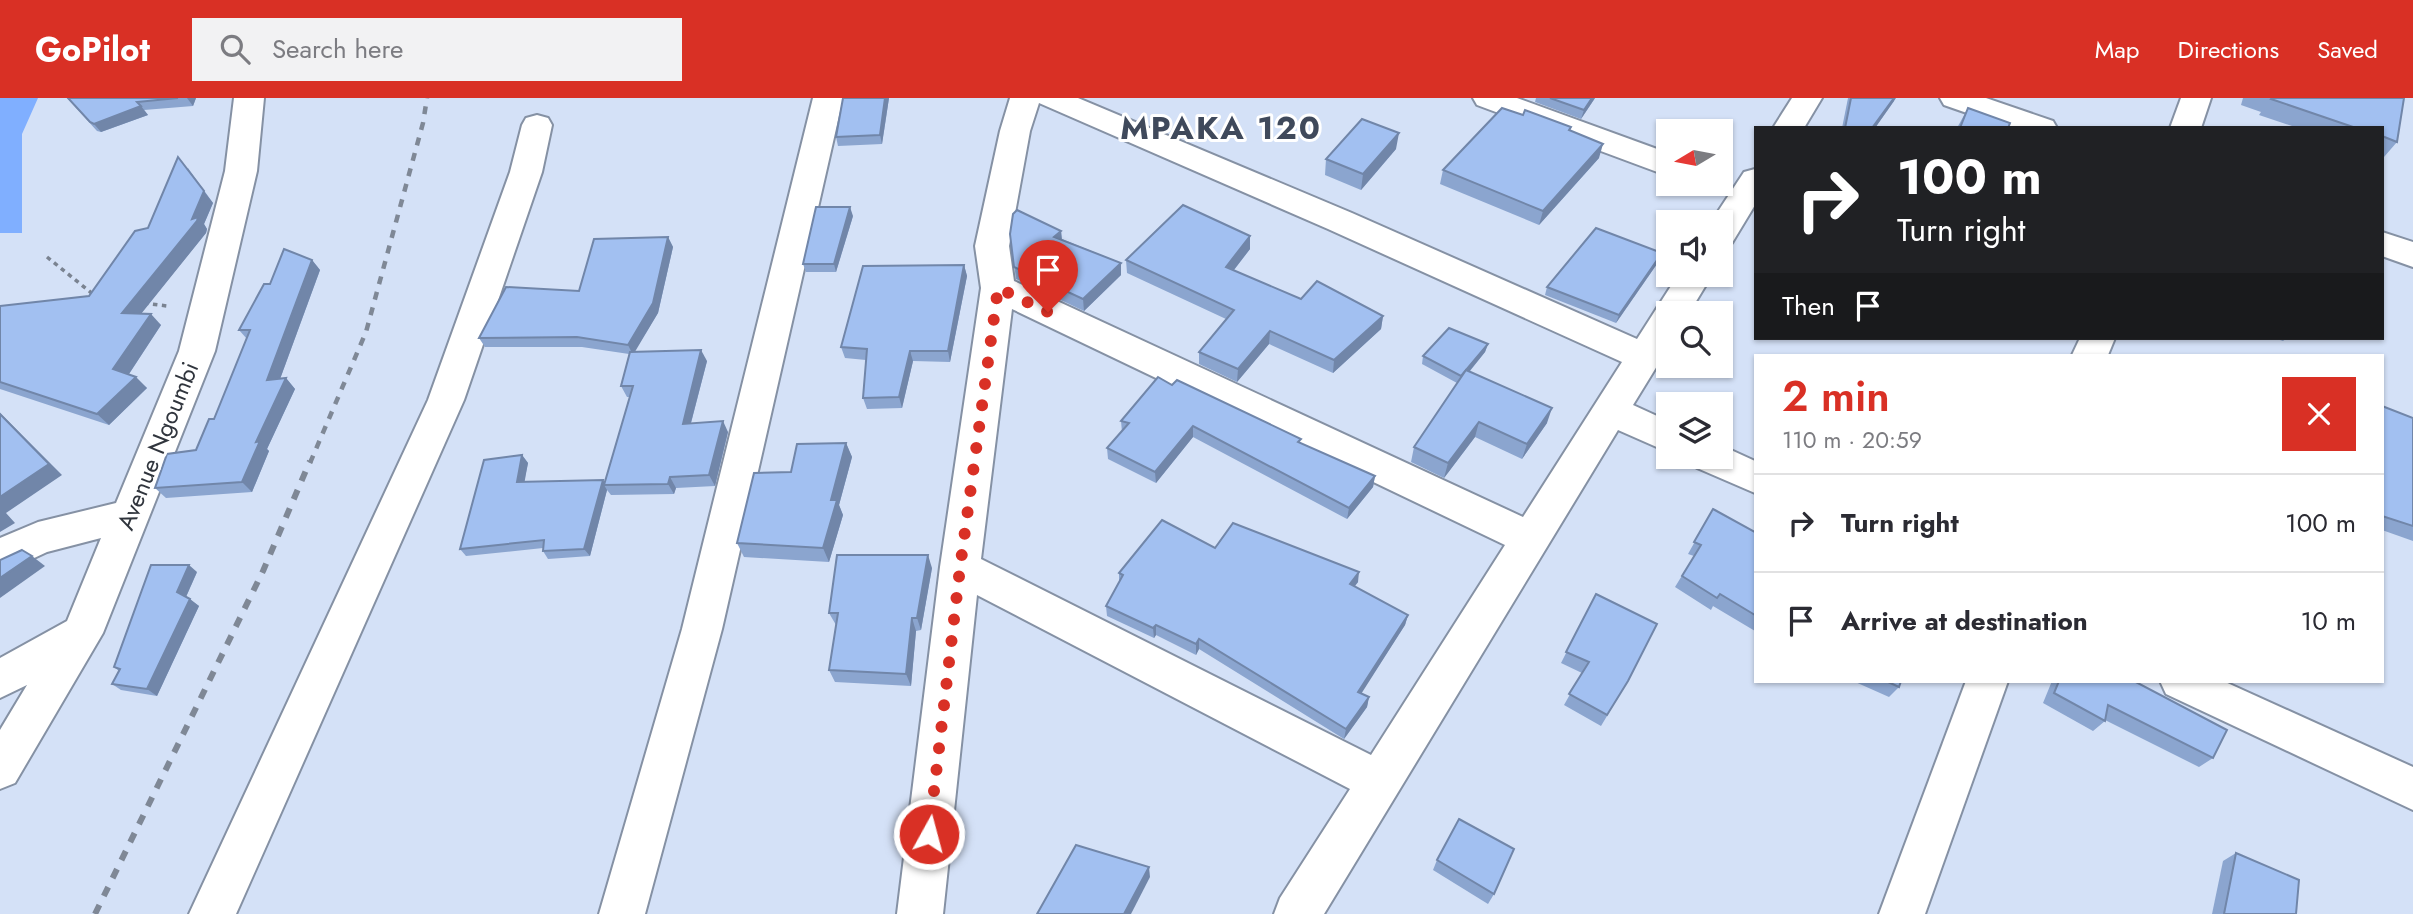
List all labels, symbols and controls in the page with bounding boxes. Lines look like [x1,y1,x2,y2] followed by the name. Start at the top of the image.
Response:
[192,18,682,81] search box
[35,26,150,73] text: GoPilot
[216,30,254,68] icon: search
[272,30,403,68] text: Search here
[2095,32,2140,67] text: Map
[2178,32,2279,67] text: Directions
[2317,32,2378,67] text: Saved
[1120,105,1322,151] district label: MPAKA 120
[1656,119,1732,196] north arrow
[1656,119,1733,469] map controls
[1897,142,2042,212] text: 100 m
[1782,154,1873,245] icon: right
[1897,207,2026,253] text: Turn right
[1656,210,1733,287] button: sound
[1018,240,1078,312] pin
[1029,251,1067,289] icon: arrive
[1782,287,1835,325] text: Then
[1849,287,1887,325] icon: arrive
[1656,301,1733,378] button: search
[108,356,207,535] street label: Avenue Ngoumbi
[1782,366,1890,427] text: 2 min
[2282,377,2356,451] button: close
[1656,392,1733,469] button: layers
[1782,423,1922,457] text: 110 m · 20:59
[1782,504,1820,542] icon: right
[1841,504,1959,542] text: Turn right
[2285,504,2356,542] text: 100 m
[1782,602,1820,640] icon: arrive
[1841,602,2088,640] text: Arrive at destination
[2301,602,2356,640] text: 10 m
[892,797,966,871] position arrow

